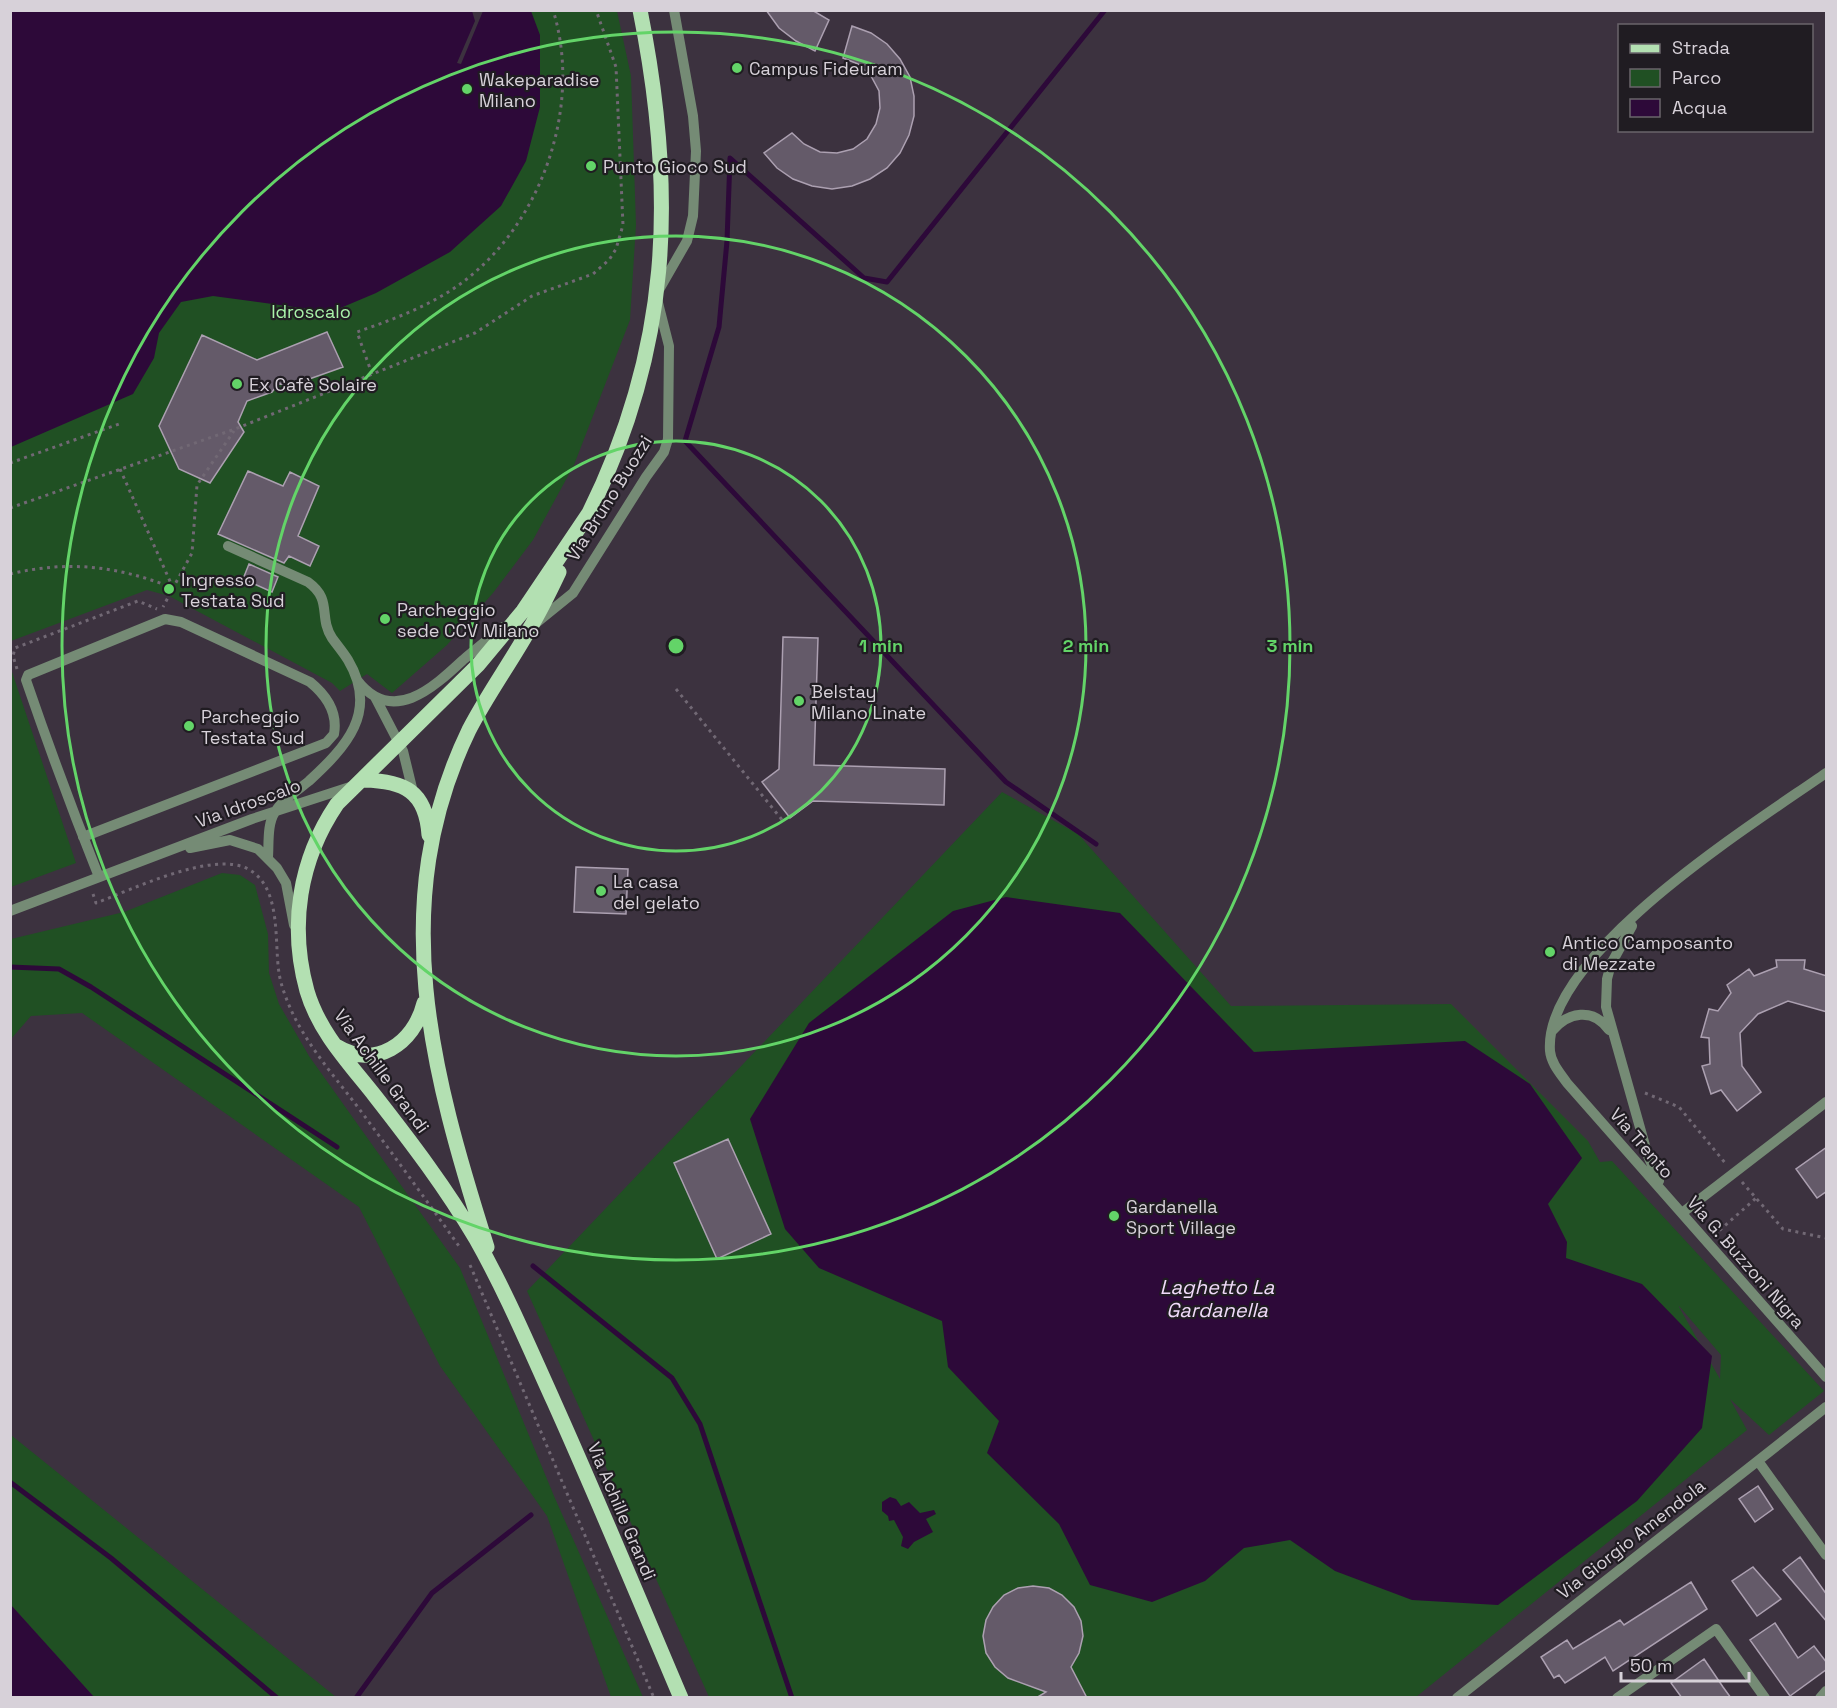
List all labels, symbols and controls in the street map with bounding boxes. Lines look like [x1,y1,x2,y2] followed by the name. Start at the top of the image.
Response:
[1618,24,1813,132] legend
[1672,36,1730,59] text: Strada
[749,57,903,80] place label: Campus Fideuram
[730,61,744,75] marker: Campus Fideuram
[1672,66,1721,89] text: Parco
[479,68,599,112] place label: Wakeparadise Milano
[460,82,474,96] marker: Wakeparadise Milano
[1672,96,1727,119] text: Acqua
[603,155,747,178] place label: Punto Gioco Sud
[584,159,598,173] marker: Punto Gioco Sud
[271,300,351,323] park label: Idroscalo
[249,373,377,396] place label: Ex Cafè Solaire
[230,377,244,391] marker: Ex Cafè Solaire
[561,431,657,565] street label: Via Bruno Buozzi
[181,568,285,612] place label: Ingresso Testata Sud
[162,582,176,596] marker: Ingresso Testata Sud
[397,598,539,642] place label: Parcheggio sede CCV Milano
[378,612,392,626] marker: Parcheggio sede CCV Milano
[859,634,903,657] text: 1 min
[1063,634,1109,657] text: 2 min
[1267,634,1313,657] text: 3 min
[666,636,686,656] centre of rings
[811,680,926,724] place label: Belstay Milano Linate
[792,694,806,708] marker: Belstay Milano Linate
[201,705,305,749] place label: Parcheggio Testata Sud
[182,719,196,733] marker: Parcheggio Testata Sud
[192,773,304,833] street label: Via Idroscalo
[613,870,700,914] place label: La casa del gelato
[594,884,608,898] marker: La casa del gelato
[1562,931,1733,975] place label: Antico Camposanto di Mezzate
[1543,945,1557,959] marker: Antico Camposanto di Mezzate
[329,1004,435,1138] street label: Via Achille Grandi
[1605,1103,1679,1183] street label: Via Trento
[1682,1191,1810,1333] street label: Via G. Buzzoni Nigra
[1126,1195,1236,1239] place label: Gardanella Sport Village
[1107,1209,1121,1223] marker: Gardanella Sport Village
[1160,1274,1275,1323] water label: Laghetto La Gardanella
[583,1439,661,1583] street label: Via Achille Grandi
[1552,1474,1710,1604] street label: Via Giorgio Amendola
[1621,1645,1748,1683] scale bar
[1630,1654,1672,1677] text: 50 m

